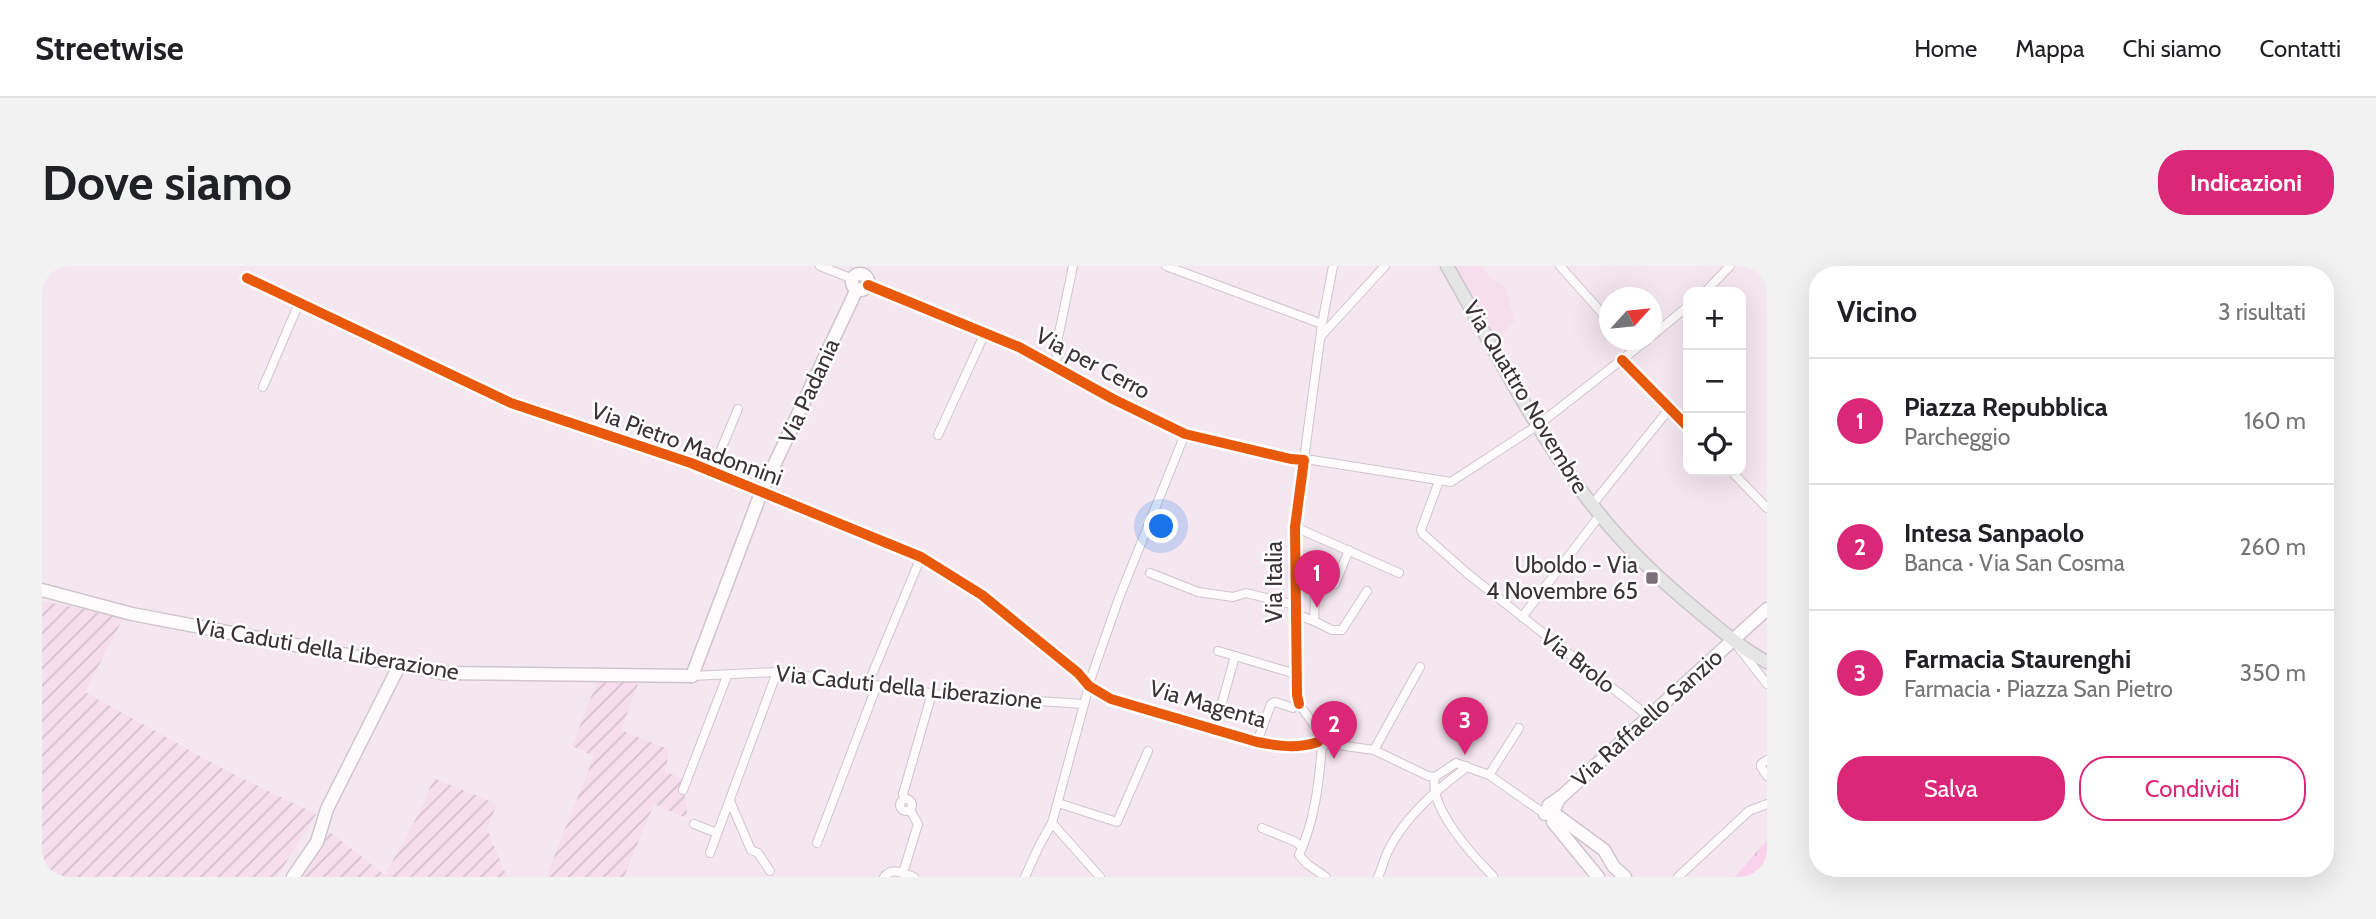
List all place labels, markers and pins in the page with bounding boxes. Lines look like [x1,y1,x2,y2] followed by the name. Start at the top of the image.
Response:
[1294,550,1340,608] pin: 1
[1486,551,1638,605] place label: Uboldo - Via 4 Novembre 65
[1644,570,1660,586] marker: Uboldo - Via 4 Novembre 65
[1442,697,1488,755] pin: 3
[1311,701,1357,759] pin: 2

